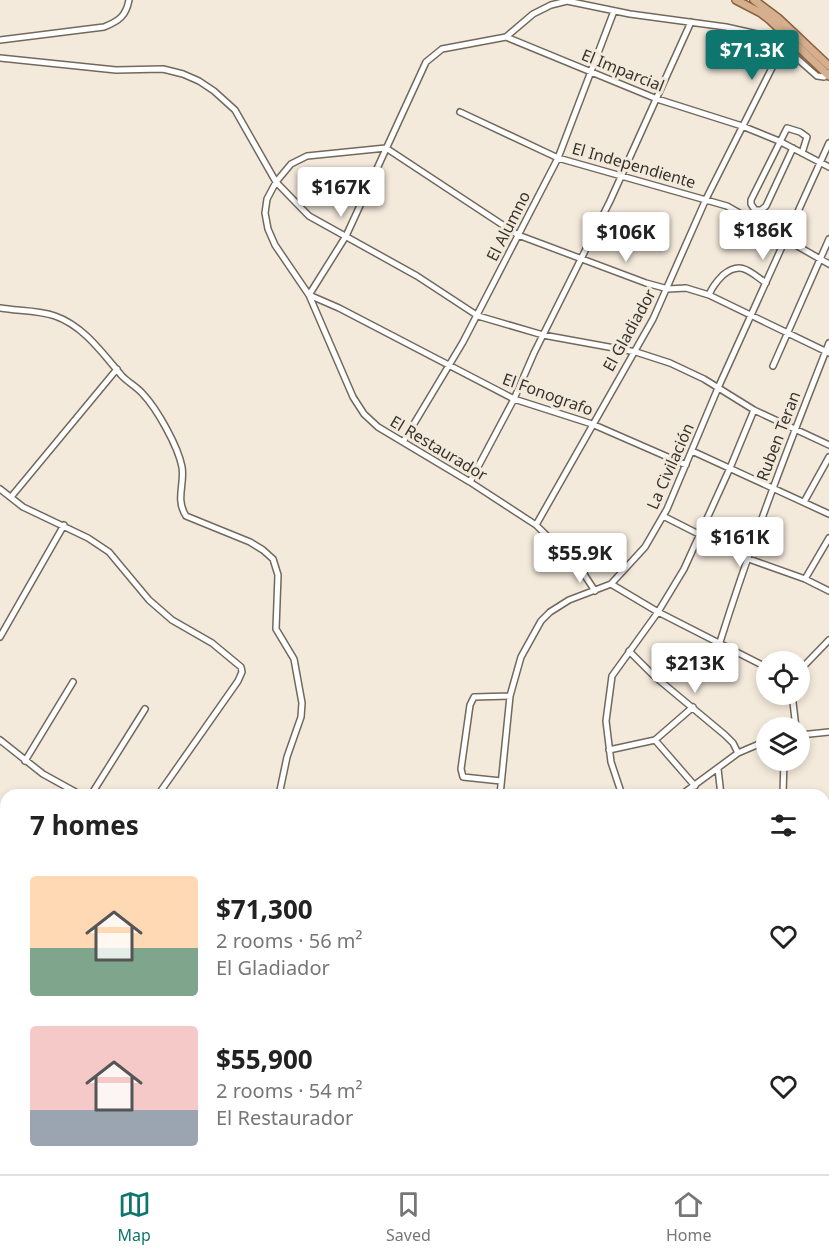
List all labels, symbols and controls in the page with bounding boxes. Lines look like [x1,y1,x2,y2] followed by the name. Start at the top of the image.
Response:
[703,30,801,81] pin: $71.3K
[720,36,784,63] text: $71.3K
[578,43,668,97] street label: El Imparcial
[570,137,698,193] street label: El Independiente
[299,167,383,218] pin: $167K
[311,173,371,200] text: $167K
[481,187,535,265] street label: El Alumno
[721,210,805,261] pin: $186K
[584,212,668,263] pin: $106K
[733,216,793,243] text: $186K
[596,218,656,245] text: $106K
[597,285,661,375] street label: El Gladiador
[500,367,596,421] street label: El Fonografo
[751,388,805,484] street label: Ruben Teran
[386,410,492,486] street label: El Restaurador
[641,419,699,513] street label: La Civilación
[698,517,782,568] pin: $161K
[710,523,770,550] text: $161K
[531,533,629,584] pin: $55.9K
[548,539,612,566] text: $55.9K
[653,643,737,694] pin: $213K
[665,649,725,676] text: $213K
[756,651,810,771] map controls
[756,651,810,705] button: locate
[756,717,810,771] button: layers
[30,807,139,843] text: 7 homes
[767,809,800,842] icon: filters
[216,891,313,927] text: $71,300
[78,900,150,972] icon: home
[767,920,800,953] icon: heart
[216,927,363,954] text: 2 rooms · 56 m²
[216,954,330,981] text: El Gladiador
[216,1041,313,1077] text: $55,900
[78,1050,150,1122] icon: home
[767,1070,800,1103] icon: heart
[216,1077,363,1104] text: 2 rooms · 54 m²
[216,1104,353,1131] text: El Restaurador
[118,1188,151,1246] tab: Map
[386,1188,431,1246] tab: Saved
[666,1188,711,1246] tab: Home

